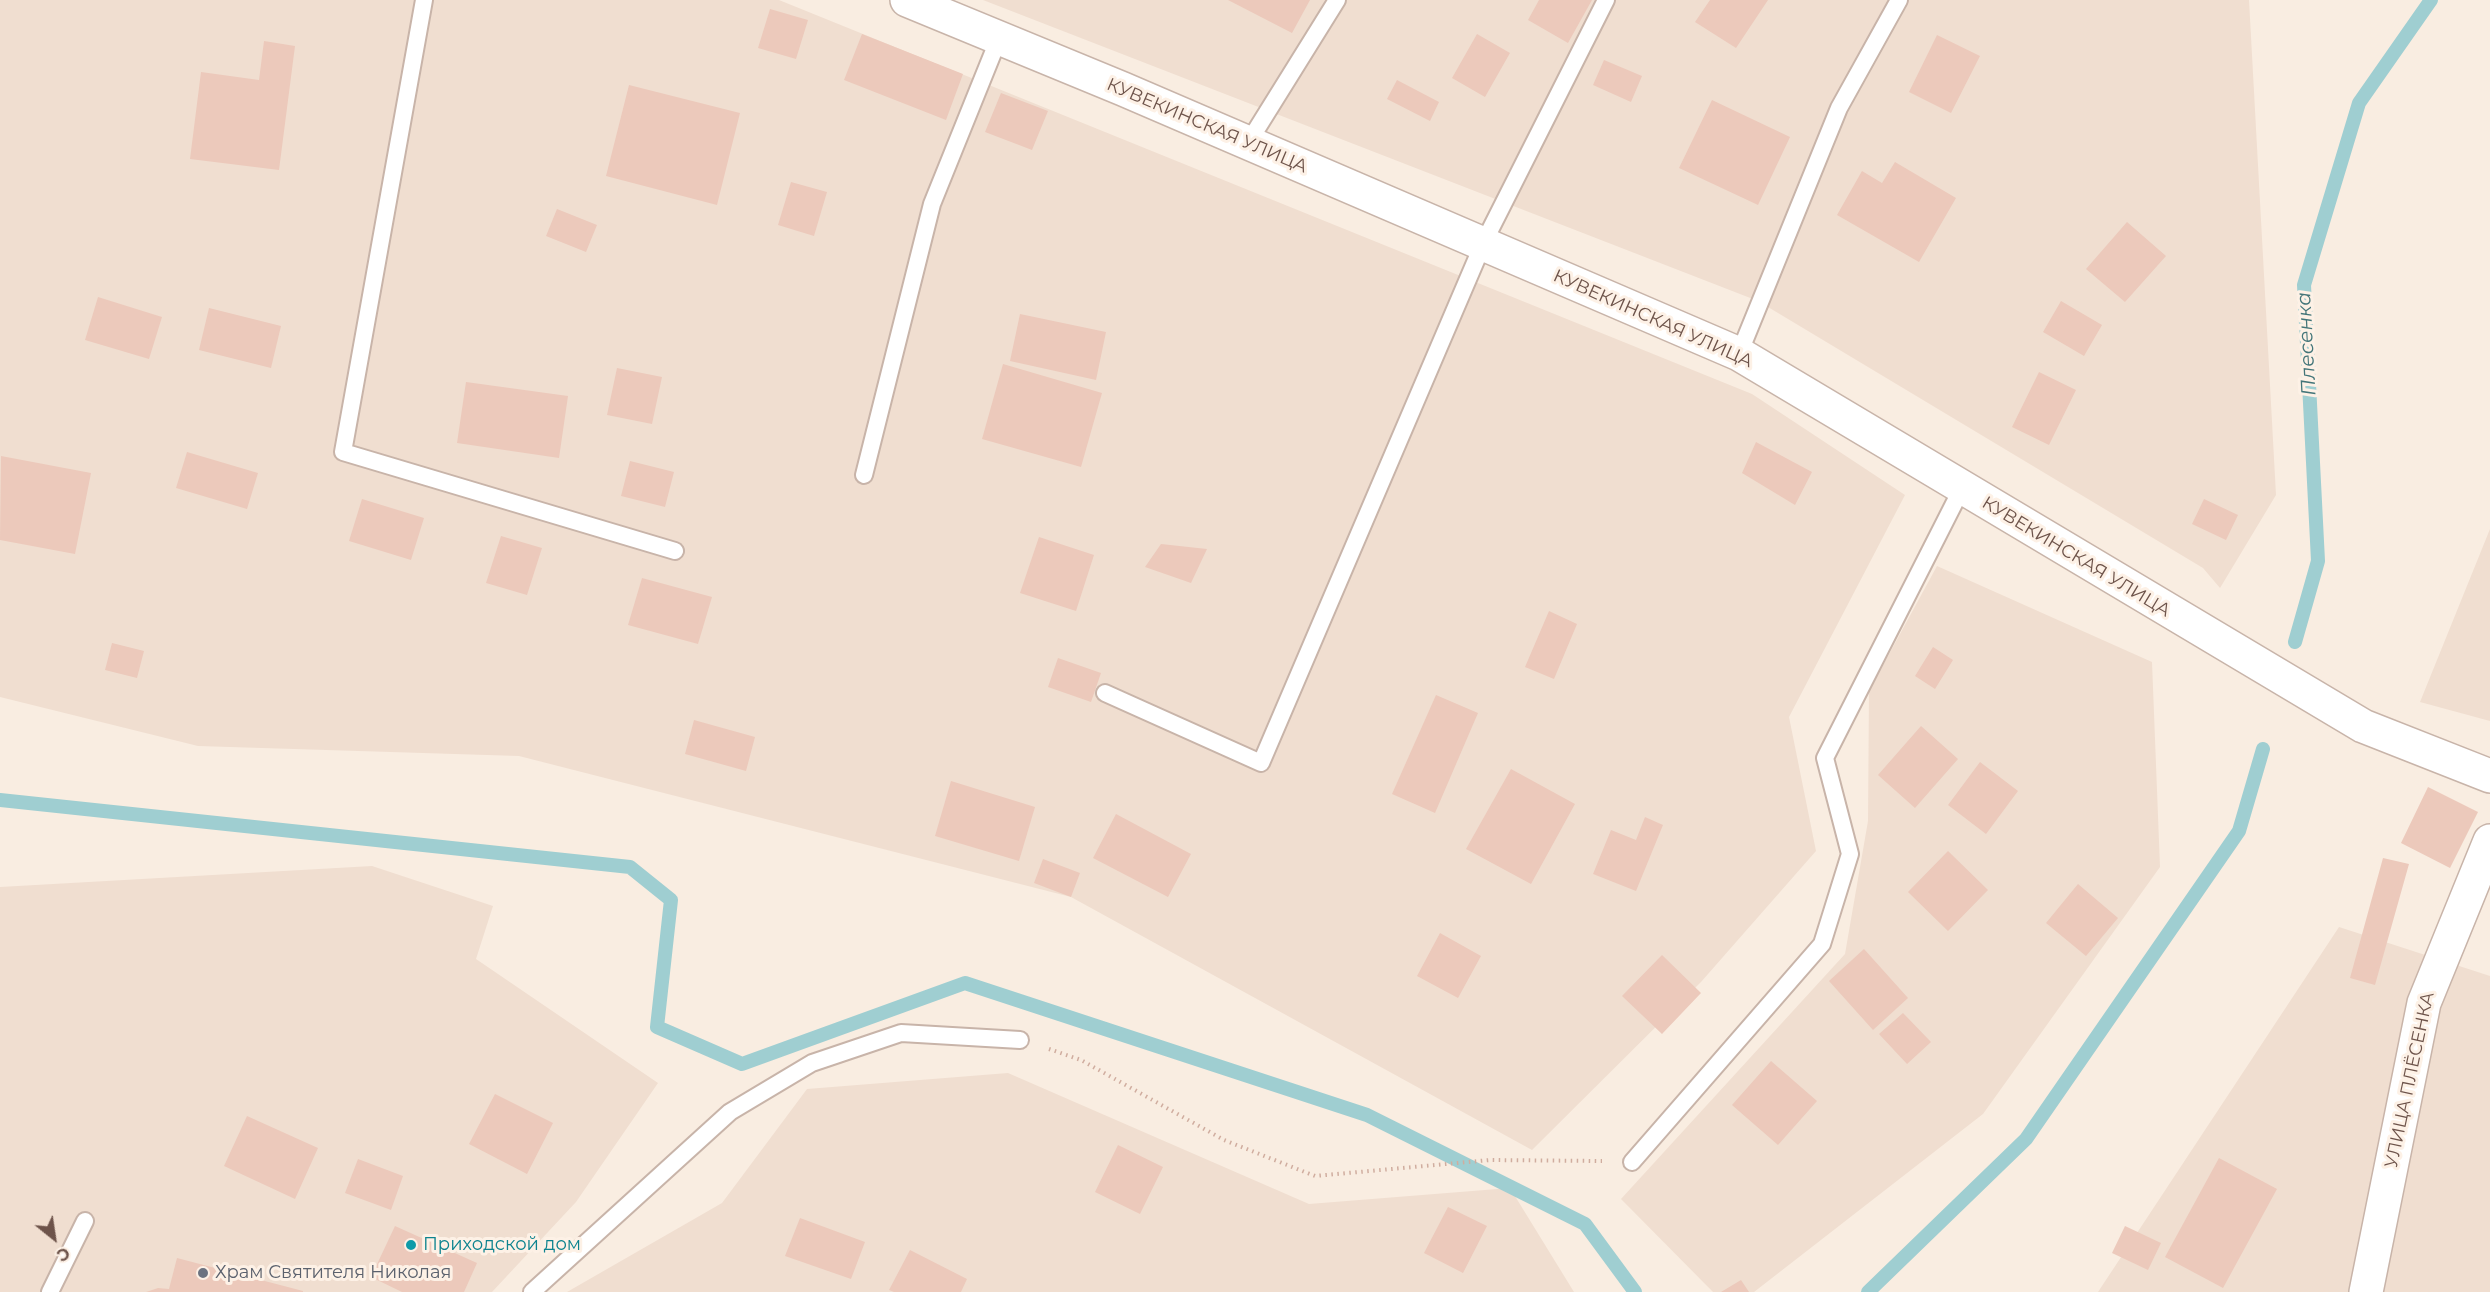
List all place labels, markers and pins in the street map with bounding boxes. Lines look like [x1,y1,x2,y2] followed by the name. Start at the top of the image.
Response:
[423,1234,581,1256] place label: Приходской дом
[404,1238,418,1252] marker: Приходской дом
[215,1262,451,1284] place label: Храм Святителя Николая
[196,1266,210,1280] marker: Храм Святителя Николая

